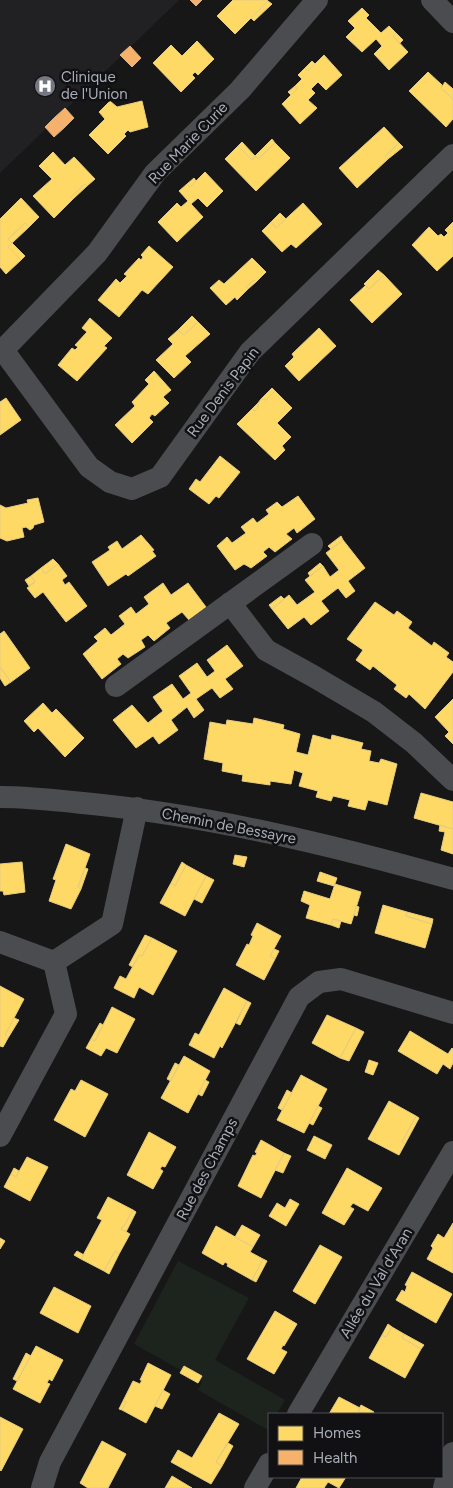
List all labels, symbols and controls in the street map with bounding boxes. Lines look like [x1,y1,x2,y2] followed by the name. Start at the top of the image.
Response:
[61,68,128,103] place label: Clinique de l'Union
[33,74,57,98] hospital icon: Clinique de l'Union
[145,98,231,188] street label: Rue Marie Curie
[183,344,263,440] street label: Rue Denis Papin
[160,804,298,848] street label: Chemin de Bessayre
[173,1115,241,1223] street label: Rue des Champs
[336,1225,416,1341] street label: Allée du Val d'Aran
[268,1413,443,1478] legend
[313,1424,361,1442] text: Homes
[313,1449,357,1467] text: Health

